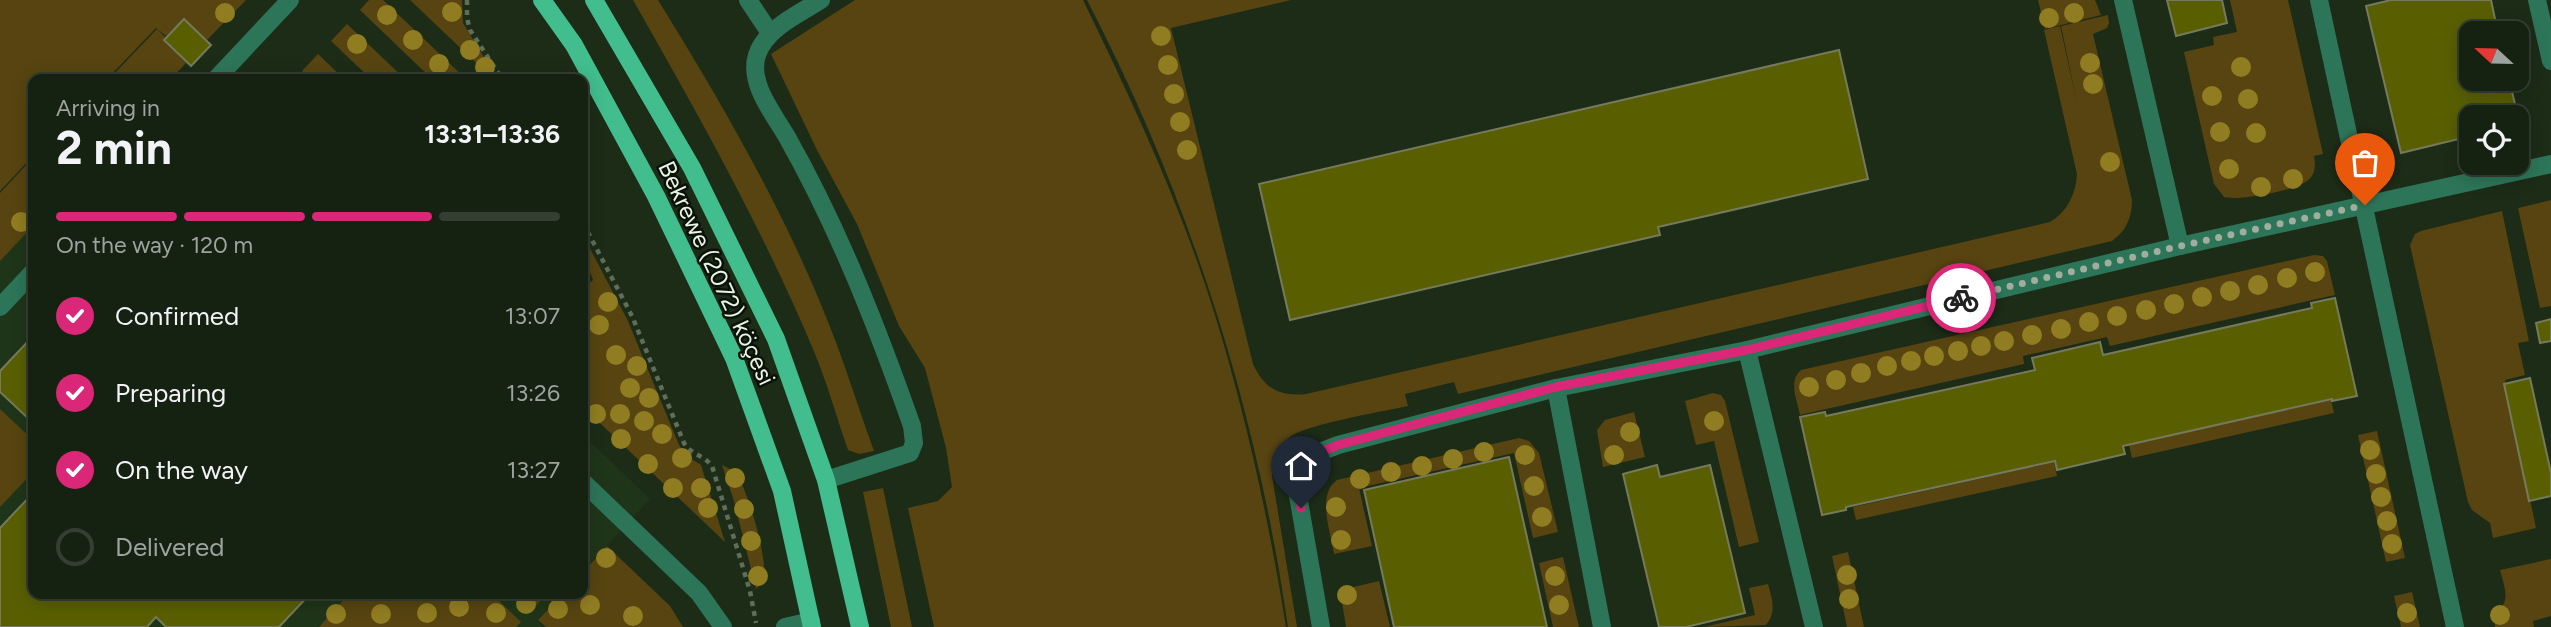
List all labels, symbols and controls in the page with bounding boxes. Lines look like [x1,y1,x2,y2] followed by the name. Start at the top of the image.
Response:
[2459,21,2529,91] north arrow
[2459,21,2529,175] map controls
[56,94,160,122] text: Arriving in
[2459,105,2529,175] button: locate
[424,118,560,150] text: 13:31–13:36
[56,120,172,176] text: 2 min
[2335,133,2395,205] pin
[2346,144,2384,182] icon: bag
[652,156,782,390] street label: Bekrewe (2072) köçesi
[56,231,253,259] text: On the way · 120 m
[1926,263,1996,333] courier
[1942,279,1980,317] icon: bike
[56,297,94,335] icon: check
[115,300,239,332] text: Confirmed
[505,302,560,330] text: 13:07
[56,374,94,412] icon: check
[115,377,226,409] text: Preparing
[506,379,560,407] text: 13:26
[1271,436,1331,508] pin
[1282,447,1320,485] icon: home
[56,451,94,489] icon: check
[115,454,248,486] text: On the way
[507,456,560,484] text: 13:27
[115,531,224,563] text: Delivered

